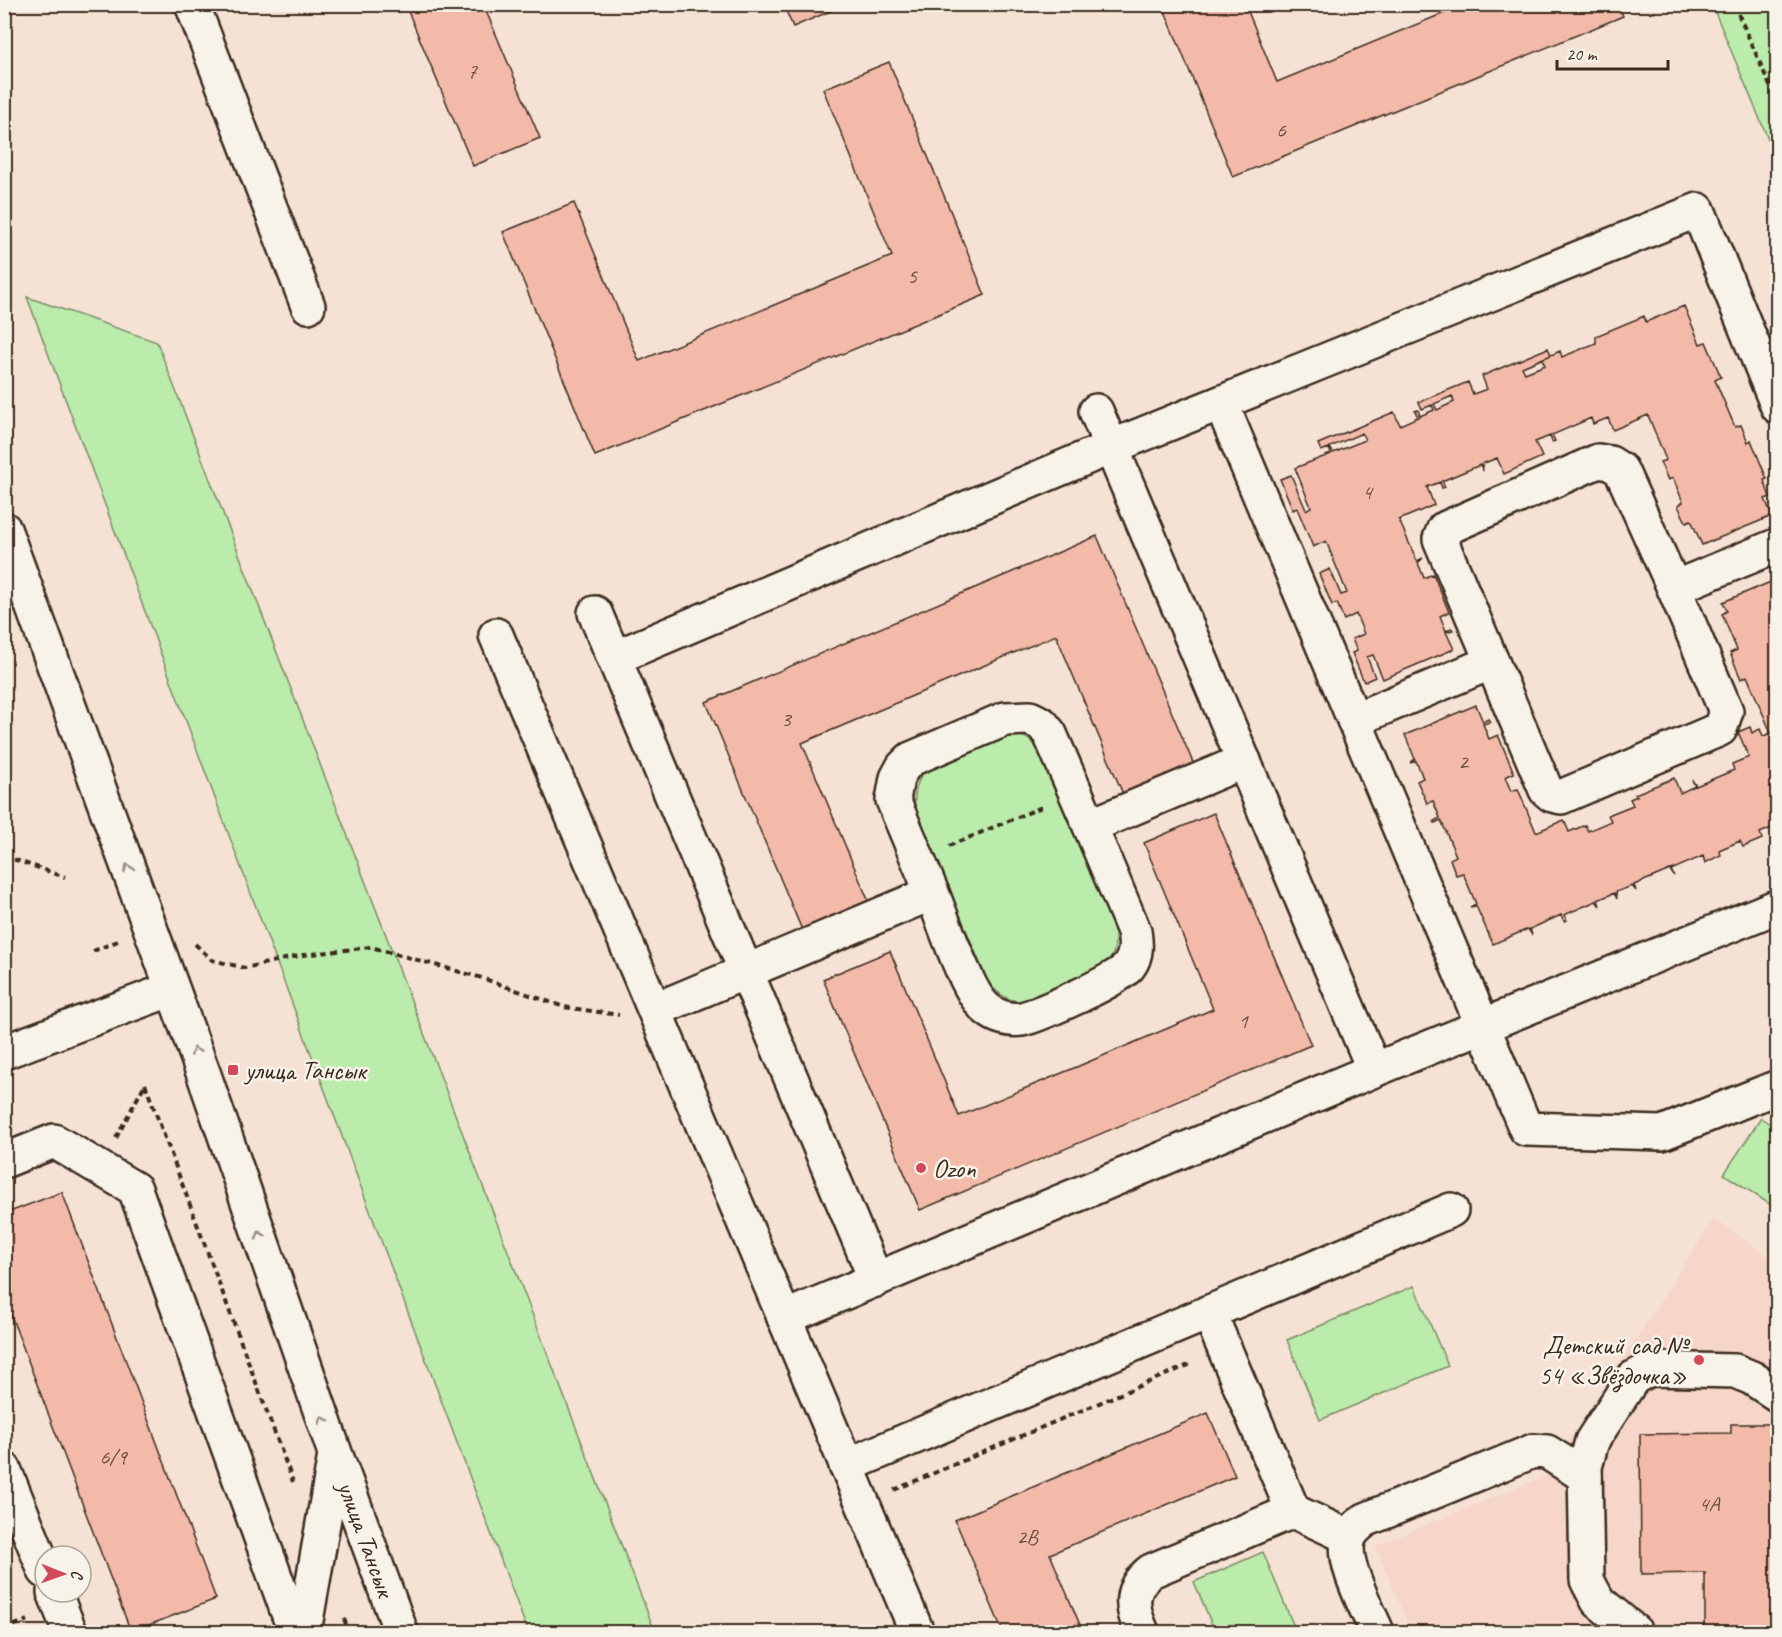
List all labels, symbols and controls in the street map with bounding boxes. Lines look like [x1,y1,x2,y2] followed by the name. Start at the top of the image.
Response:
[1557,33,1668,71] scale bar
[1566,43,1599,65] text: 20 m
[467,57,478,85] house number: 7
[1276,116,1287,144] house number: 6
[907,262,918,290] house number: 5
[1362,478,1374,506] house number: 4
[781,705,793,733] house number: 3
[1458,748,1470,776] house number: 2
[122,864,135,874] one-way arrow
[1238,1007,1249,1035] house number: 1
[190,1047,202,1058] one-way arrow
[243,1054,368,1087] place label: улица Тансык
[226,1063,240,1077] marker: улица Тансык
[933,1152,976,1185] place label: Ozon
[914,1161,928,1175] marker: Ozon
[254,1231,267,1241] one-way arrow
[1539,1329,1691,1393] place label: Детский сад № 54 «Звёздочка»
[1692,1353,1706,1367] marker: Детский сад № 54 «Звёздочка»
[318,1415,331,1426] one-way arrow
[99,1443,129,1471] house number: 6/9
[329,1475,403,1604] street label: улица Тансык
[1699,1490,1720,1518] house number: 4А
[1016,1523,1039,1551] house number: 2В
[33,1544,93,1604] north arrow
[67,1570,87,1580] text: С

